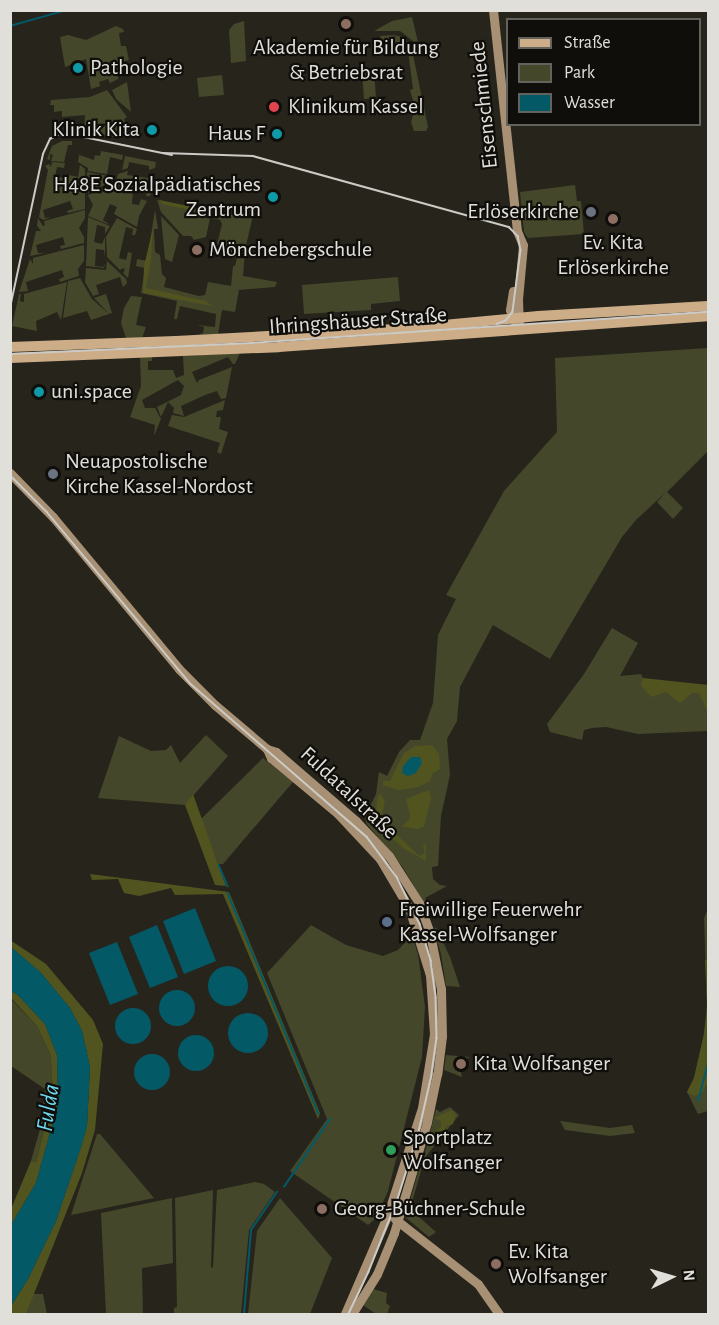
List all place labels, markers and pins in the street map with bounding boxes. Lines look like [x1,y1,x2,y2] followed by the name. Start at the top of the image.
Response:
[339,17,353,31] marker: Akademie für Bildung & Betriebsrat
[253,34,439,86] place label: Akademie für Bildung & Betriebsrat
[90,55,183,81] place label: Pathologie
[71,61,85,75] marker: Pathologie
[288,94,424,120] place label: Klinikum Kassel
[265,98,283,116] marker: Klinikum Kassel
[52,117,140,143] place label: Klinik Kita
[208,121,265,147] place label: Haus F
[145,123,159,137] marker: Klinik Kita
[270,127,284,141] marker: Haus F
[53,171,261,222] place label: H48E Sozialpädiatisches Zentrum
[266,190,280,204] marker: H48E Sozialpädiatisches Zentrum
[467,199,579,225] place label: Erlöserkirche
[584,205,598,219] marker: Erlöserkirche
[606,212,620,226] marker: Ev. Kita Erlöserkirche
[557,229,669,280] place label: Ev. Kita Erlöserkirche
[209,237,372,263] place label: Mönchebergschule
[190,243,204,257] marker: Mönchebergschule
[51,379,132,405] place label: uni.space
[32,385,46,399] marker: uni.space
[65,448,253,500] place label: Neuapostolische Kirche Kassel-Nordost
[46,467,60,481] marker: Neuapostolische Kirche Kassel-Nordost
[399,896,582,948] place label: Freiwillige Feuerwehr Kassel-Wolfsanger
[380,915,394,929] marker: Freiwillige Feuerwehr Kassel-Wolfsanger
[473,1051,610,1077] place label: Kita Wolfsanger
[454,1057,468,1071] marker: Kita Wolfsanger
[403,1124,502,1176] place label: Sportplatz Wolfsanger
[384,1143,398,1157] marker: Sportplatz Wolfsanger
[334,1196,525,1222] place label: Georg-Büchner-Schule
[315,1202,329,1216] marker: Georg-Büchner-Schule
[508,1238,607,1290] place label: Ev. Kita Wolfsanger
[489,1257,503,1271] marker: Ev. Kita Wolfsanger

